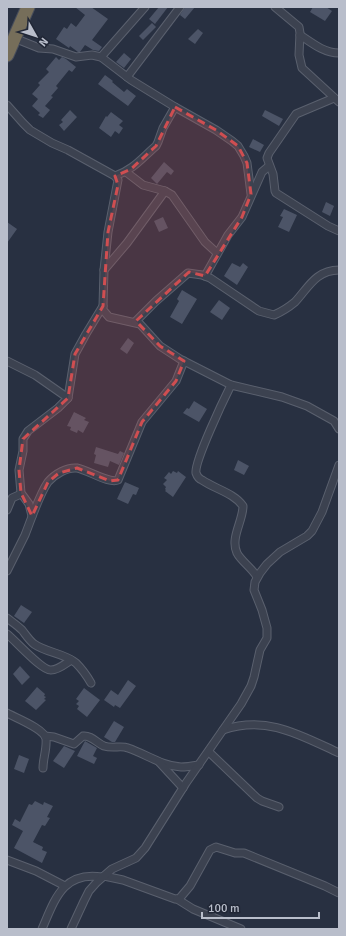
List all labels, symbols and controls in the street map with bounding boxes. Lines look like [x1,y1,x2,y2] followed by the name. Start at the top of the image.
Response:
[16,16,56,56] north arrow
[36,35,51,49] text: N
[202,894,319,920] scale bar
[208,901,240,916] text: 100 m

